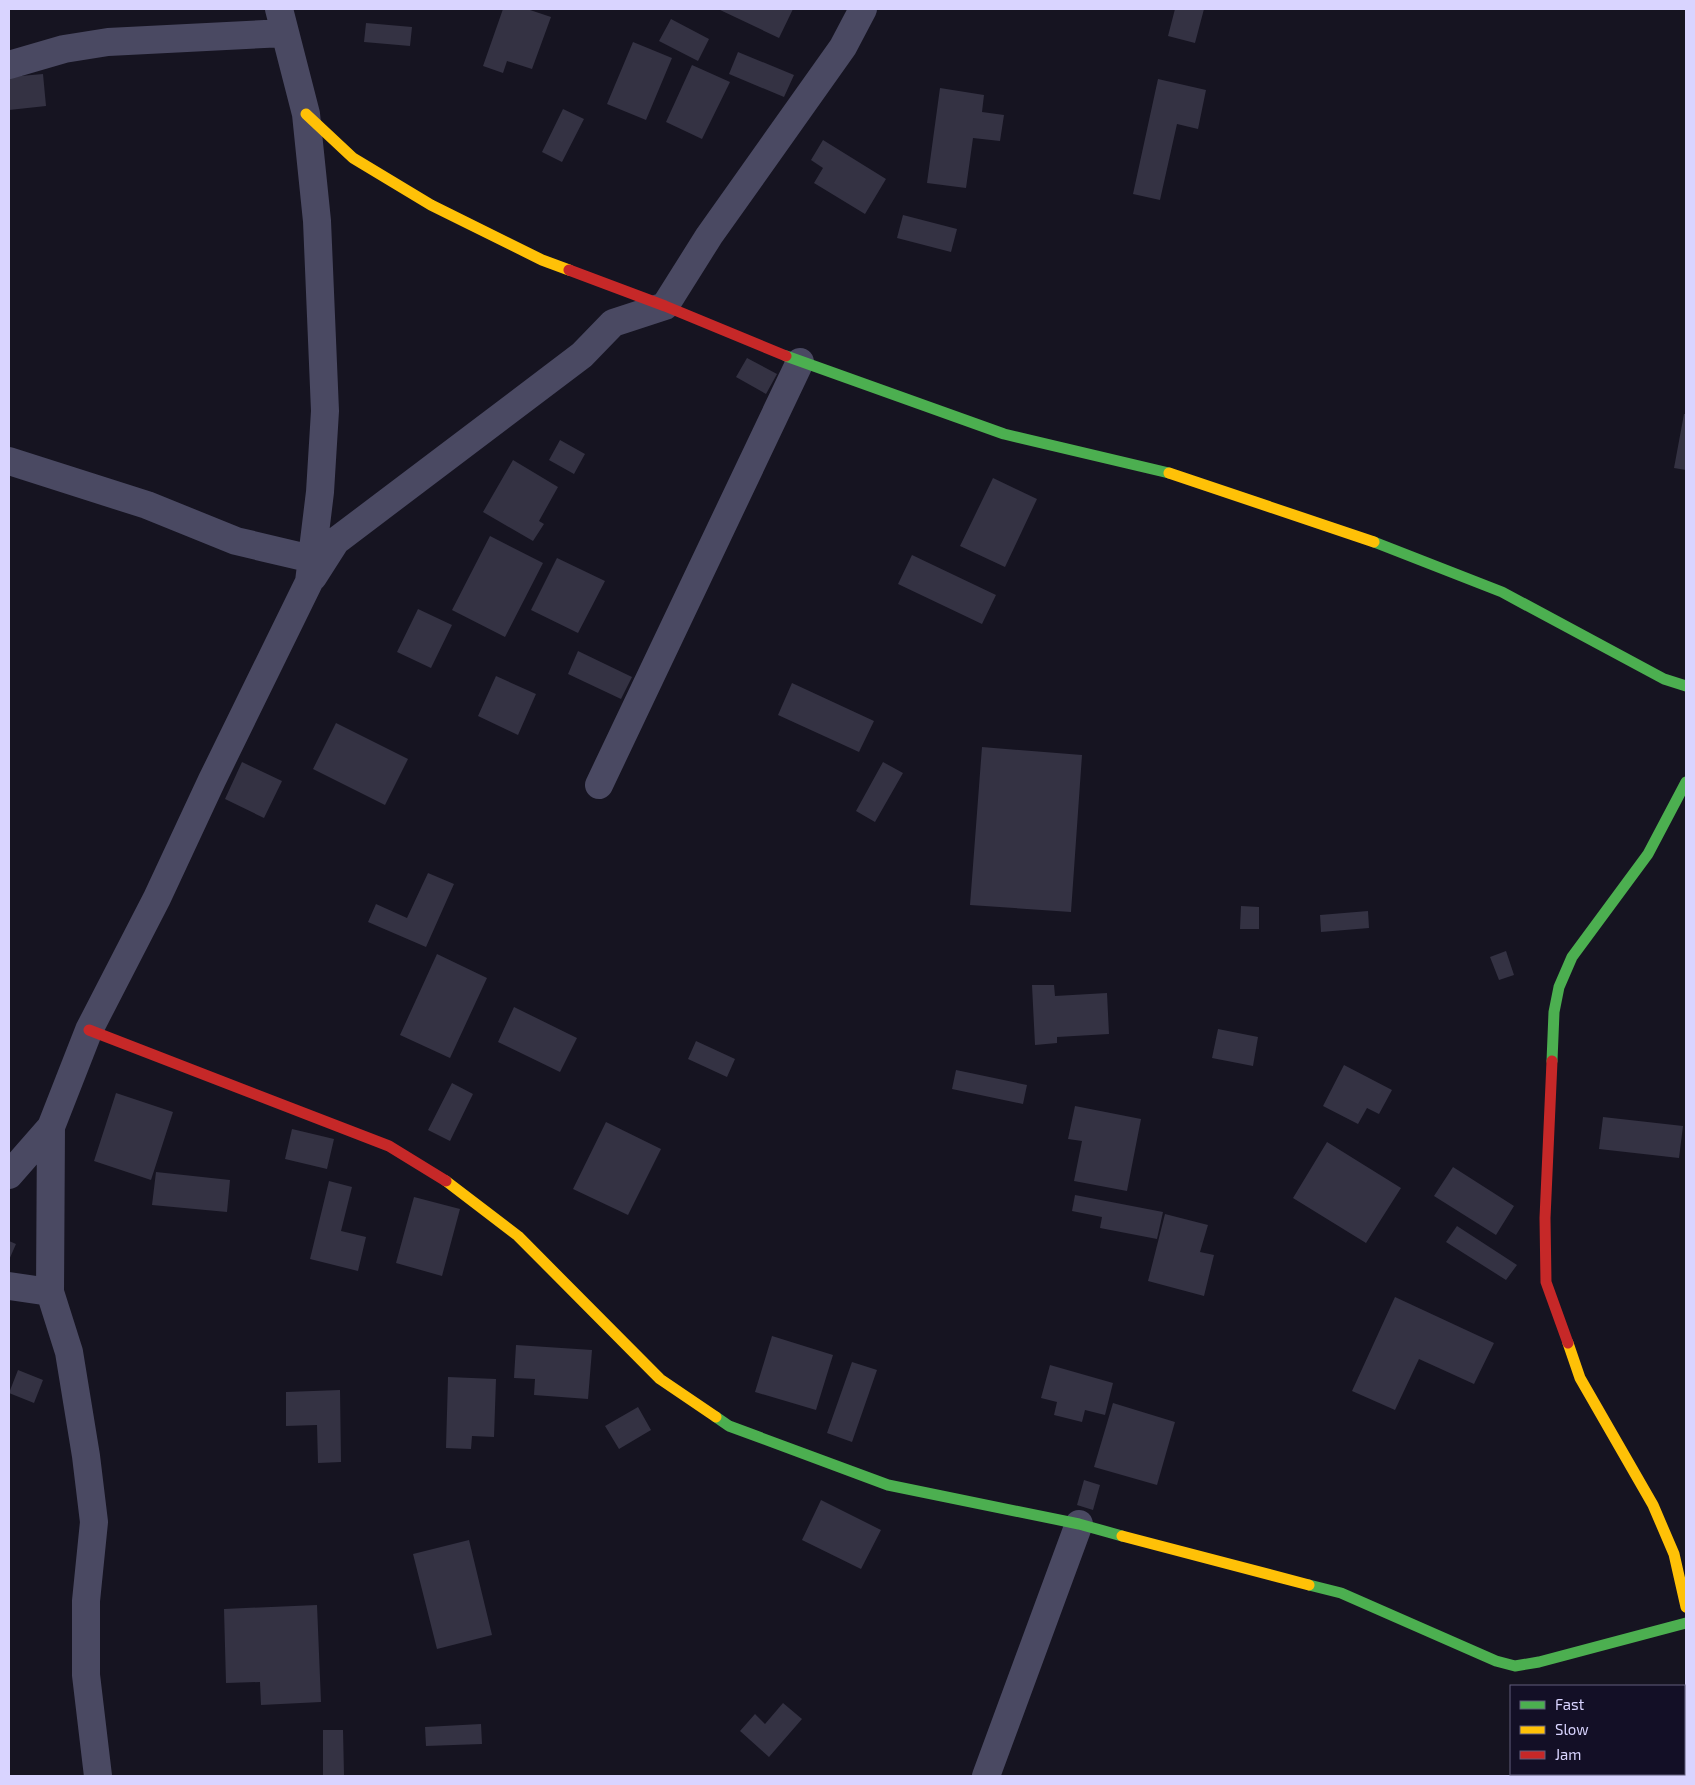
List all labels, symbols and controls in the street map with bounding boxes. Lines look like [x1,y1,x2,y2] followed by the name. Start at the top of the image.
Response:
[1510,1685,1685,1775] legend
[1555,1695,1585,1713] text: Fast
[1555,1720,1589,1738] text: Slow
[1555,1745,1581,1763] text: Jam

